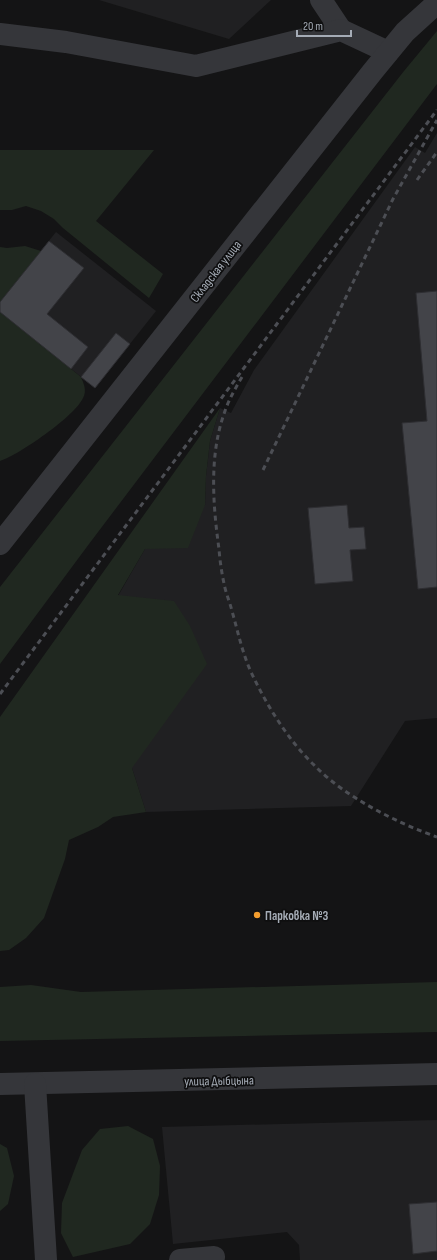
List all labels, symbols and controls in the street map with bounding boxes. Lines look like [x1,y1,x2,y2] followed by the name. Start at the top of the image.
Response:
[297,12,351,38] scale bar
[303,19,323,34] text: 20 m
[187,238,245,306] street label: Складская улица
[265,908,329,924] place label: Парковка №3
[252,910,262,920] marker: Парковка №3
[184,1072,254,1090] street label: улица Дыбцына

